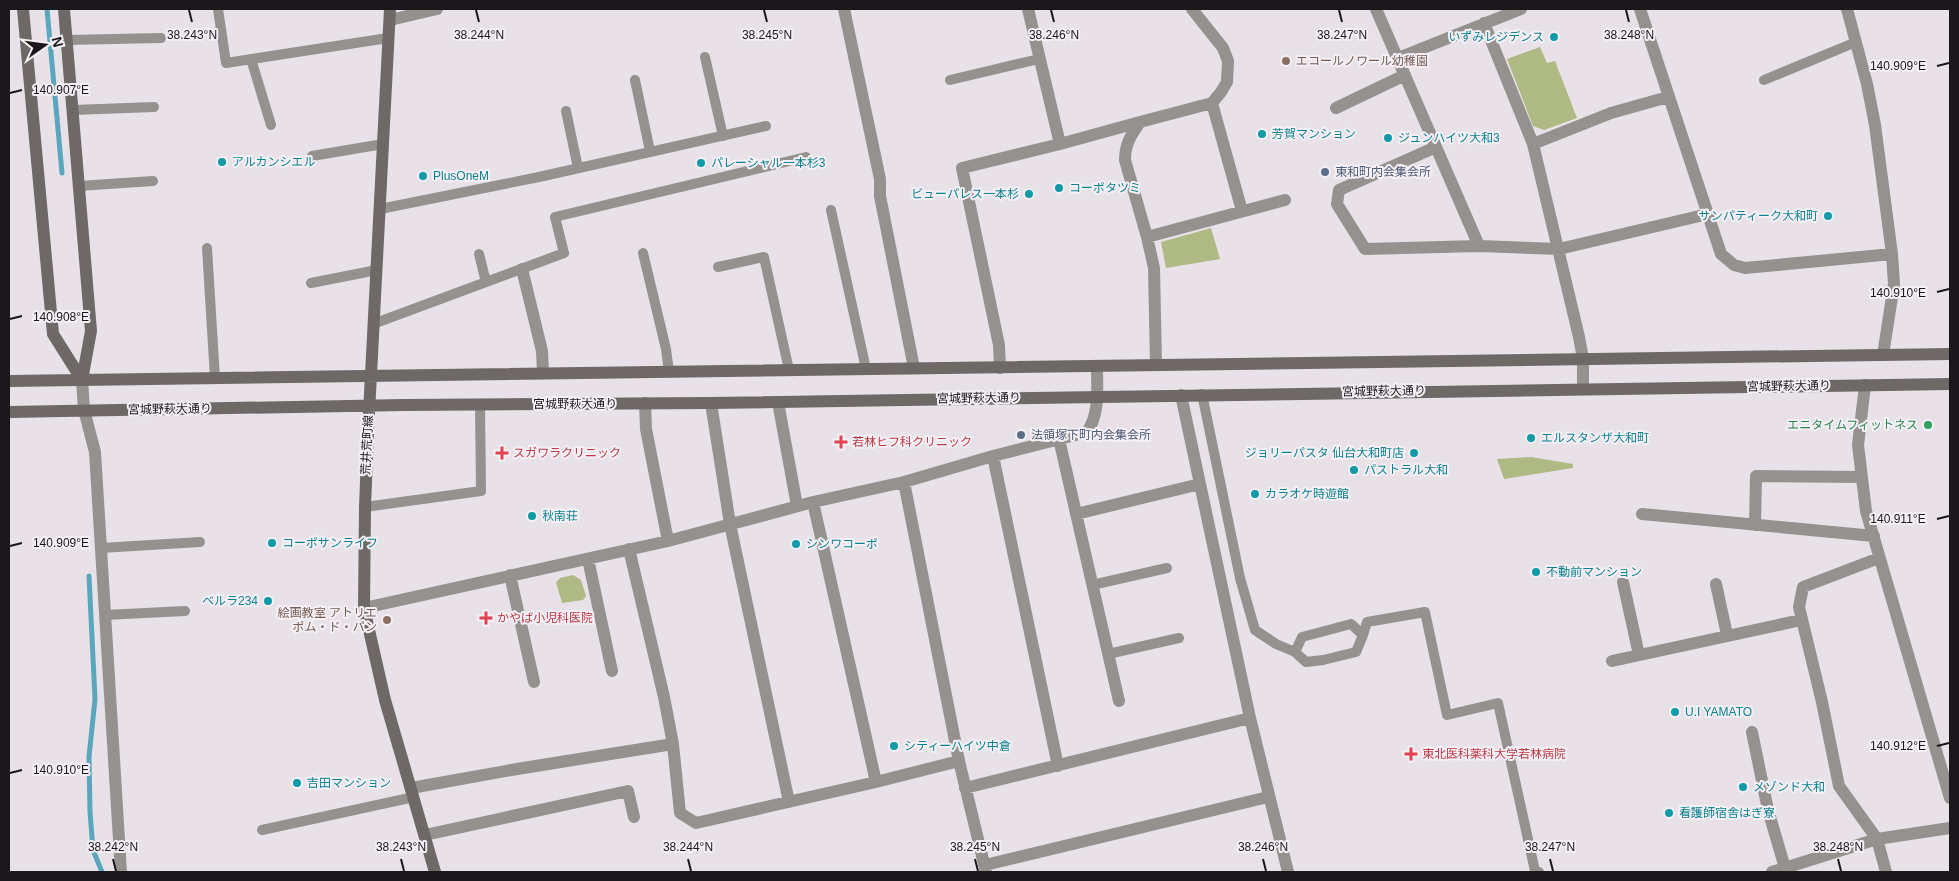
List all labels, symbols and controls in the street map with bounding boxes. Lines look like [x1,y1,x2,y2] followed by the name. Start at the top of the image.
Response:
[20,20,70,70] north arrow
[167,28,217,42] text: 38.243°N
[454,28,504,42] text: 38.244°N
[742,28,792,42] text: 38.245°N
[1029,28,1079,42] text: 38.246°N
[1317,28,1367,42] text: 38.247°N
[1604,28,1654,42] text: 38.248°N
[1448,30,1544,44] place label: いずみレジデンス
[1548,31,1560,43] marker: いずみレジデンス
[49,35,67,49] text: N
[1296,54,1428,68] place label: エコールノワール幼稚園
[1280,55,1292,67] marker: エコールノワール幼稚園
[1870,59,1926,73] text: 140.909°E
[33,83,89,97] text: 140.907°E
[1272,127,1356,141] place label: 芳賀マンション
[1256,128,1268,140] marker: 芳賀マンション
[1398,131,1500,145] place label: ジュンハイツ大和3
[1382,132,1394,144] marker: ジュンハイツ大和3
[232,155,316,169] place label: アルカンシエル
[216,156,228,168] marker: アルカンシエル
[711,156,826,170] place label: パレーシャル一本杉3
[695,157,707,169] marker: パレーシャル一本杉3
[1335,165,1431,179] place label: 東和町内会集会所
[1319,166,1331,178] marker: 東和町内会集会所
[433,169,489,183] place label: PlusOneM
[417,170,429,182] marker: PlusOneM
[1069,181,1141,195] place label: コーポタツミ
[1053,182,1065,194] marker: コーポタツミ
[911,187,1019,201] place label: ビューパレス一本杉
[1023,188,1035,200] marker: ビューパレス一本杉
[1699,209,1818,223] place label: サンパティーク大和町
[1822,210,1834,222] marker: サンパティーク大和町
[1870,286,1926,300] text: 140.910°E
[33,310,89,324] text: 140.908°E
[1747,378,1831,394] street label: 宮城野萩大通り
[1342,383,1426,399] street label: 宮城野萩大通り
[937,390,1021,406] street label: 宮城野萩大通り
[533,397,617,411] street label: 宮城野萩大通り
[128,401,212,417] street label: 宮城野萩大通り
[358,415,376,475] street label: 荒井荒町線
[1787,418,1918,432] place label: エニタイムフィットネス
[1922,419,1934,431] marker: エニタイムフィットネス
[1031,428,1151,442] place label: 法領塚下町内会集会所
[1015,429,1027,441] marker: 法領塚下町内会集会所
[1541,431,1649,445] place label: エルスタンザ大和町
[1525,432,1537,444] marker: エルスタンザ大和町
[834,435,848,449] marker: 若林ヒフ科クリニック
[852,435,972,449] place label: 若林ヒフ科クリニック
[495,446,509,460] marker: スガワラクリニック
[513,446,621,460] place label: スガワラクリニック
[1245,446,1404,460] place label: ジョリーパスタ 仙台大和町店
[1408,447,1420,459] marker: ジョリーパスタ 仙台大和町店
[1364,463,1448,477] place label: パストラル大和
[1348,464,1360,476] marker: パストラル大和
[1265,487,1349,501] place label: カラオケ時遊館
[1249,488,1261,500] marker: カラオケ時遊館
[542,509,578,523] place label: 秋南荘
[526,510,538,522] marker: 秋南荘
[1870,512,1926,526] text: 140.911°E
[33,536,89,550] text: 140.909°E
[282,536,378,550] place label: コーポサンライフ
[266,537,278,549] marker: コーポサンライフ
[806,537,878,551] place label: シンワコーポ
[790,538,802,550] marker: シンワコーポ
[1546,565,1642,579] place label: 不動前マンション
[1530,566,1542,578] marker: 不動前マンション
[202,594,258,608] place label: ベルラ234
[262,595,274,607] marker: ベルラ234
[278,606,377,634] place label: 絵画教室 アトリエ ポム・ド・パン
[479,611,493,625] marker: かやば小児科医院
[497,611,593,625] place label: かやば小児科医院
[381,614,393,626] marker: 絵画教室 アトリエ ポム・ド・パン
[1685,705,1752,719] place label: U.I YAMATO
[1669,706,1681,718] marker: U.I YAMATO
[904,739,1011,753] place label: シティーハイツ中倉
[1870,739,1926,753] text: 140.912°E
[888,740,900,752] marker: シティーハイツ中倉
[1404,747,1418,761] marker: 東北医科薬科大学若林病院
[1422,747,1566,761] place label: 東北医科薬科大学若林病院
[33,763,89,777] text: 140.910°E
[307,776,391,790] place label: 吉田マンション
[291,777,303,789] marker: 吉田マンション
[1753,780,1825,794] place label: メゾンド大和
[1737,781,1749,793] marker: メゾンド大和
[1679,806,1775,820] place label: 看護師宿舎はぎ寮
[1663,807,1675,819] marker: 看護師宿舎はぎ寮
[88,840,138,854] text: 38.242°N
[376,840,426,854] text: 38.243°N
[663,840,713,854] text: 38.244°N
[950,840,1000,854] text: 38.245°N
[1238,840,1288,854] text: 38.246°N
[1525,840,1575,854] text: 38.247°N
[1813,840,1863,854] text: 38.248°N

